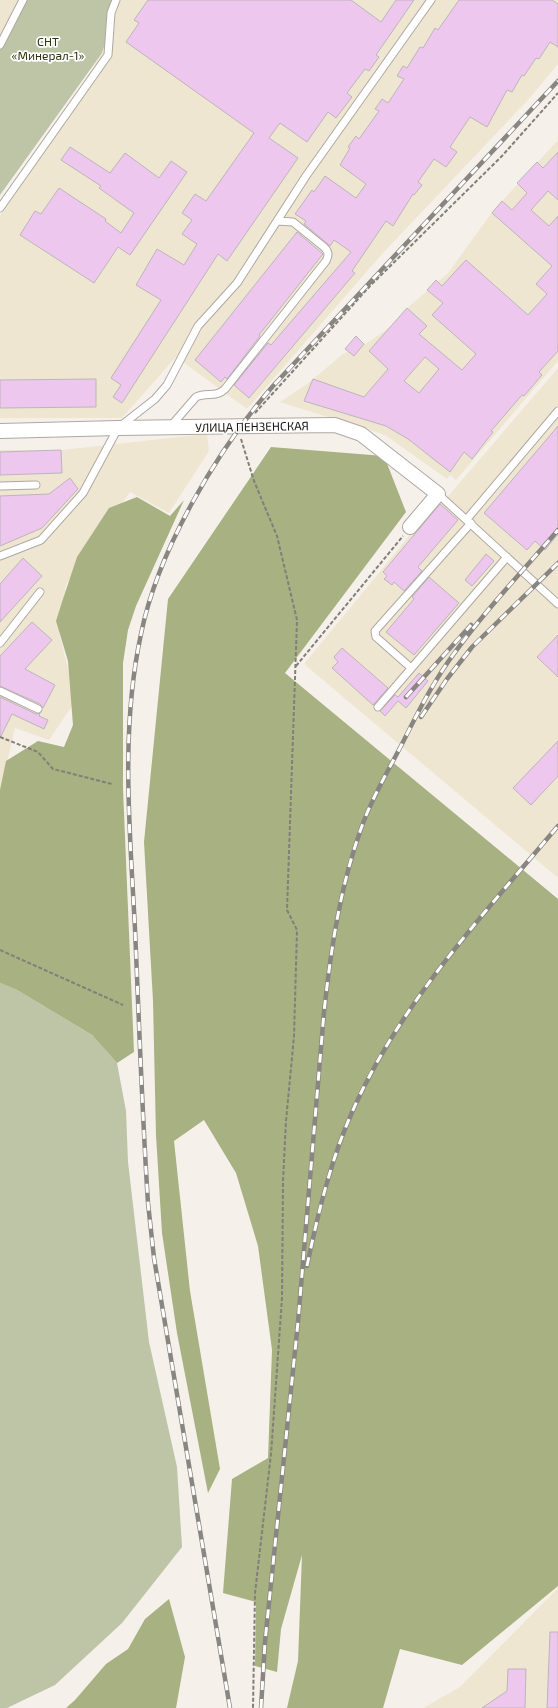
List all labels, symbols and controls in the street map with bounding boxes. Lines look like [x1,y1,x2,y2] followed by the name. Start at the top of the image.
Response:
[12,34,85,62] park label: СНТ «Минерал-1»
[195,418,309,434] street label: УЛИЦА ПЕНЗЕНСКАЯ

